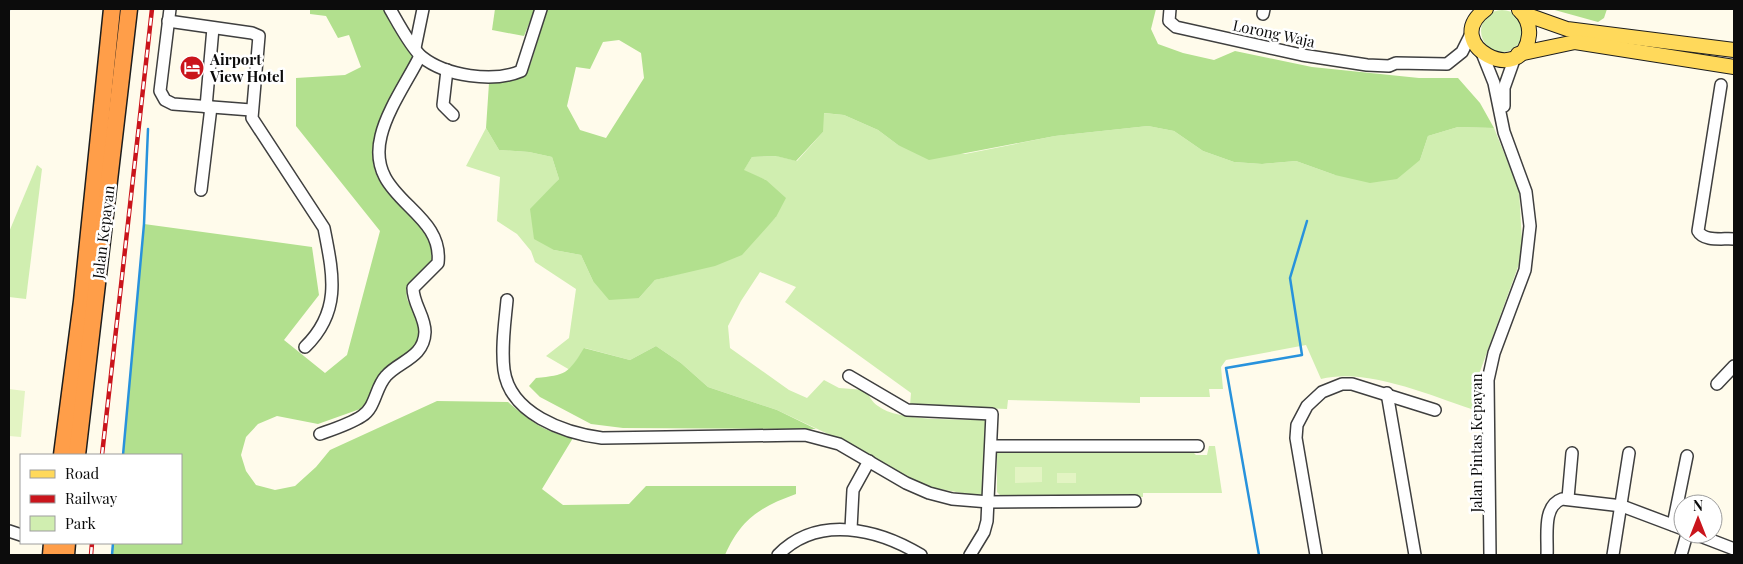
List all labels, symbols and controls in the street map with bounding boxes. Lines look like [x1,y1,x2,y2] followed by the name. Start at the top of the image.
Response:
[1231,15,1317,52] street label: Lorong Waja
[209,49,285,86] place label: Airport View Hotel
[179,55,205,81] hotel icon: Airport View Hotel
[87,184,119,281] street label: Jalan Kepayan
[1466,373,1486,514] street label: Jalan Pintas Kepayan
[20,454,182,544] legend
[65,463,99,483] text: Road
[65,488,118,508] text: Railway
[1673,494,1723,544] north arrow
[1693,496,1703,515] text: N
[65,513,97,533] text: Park

